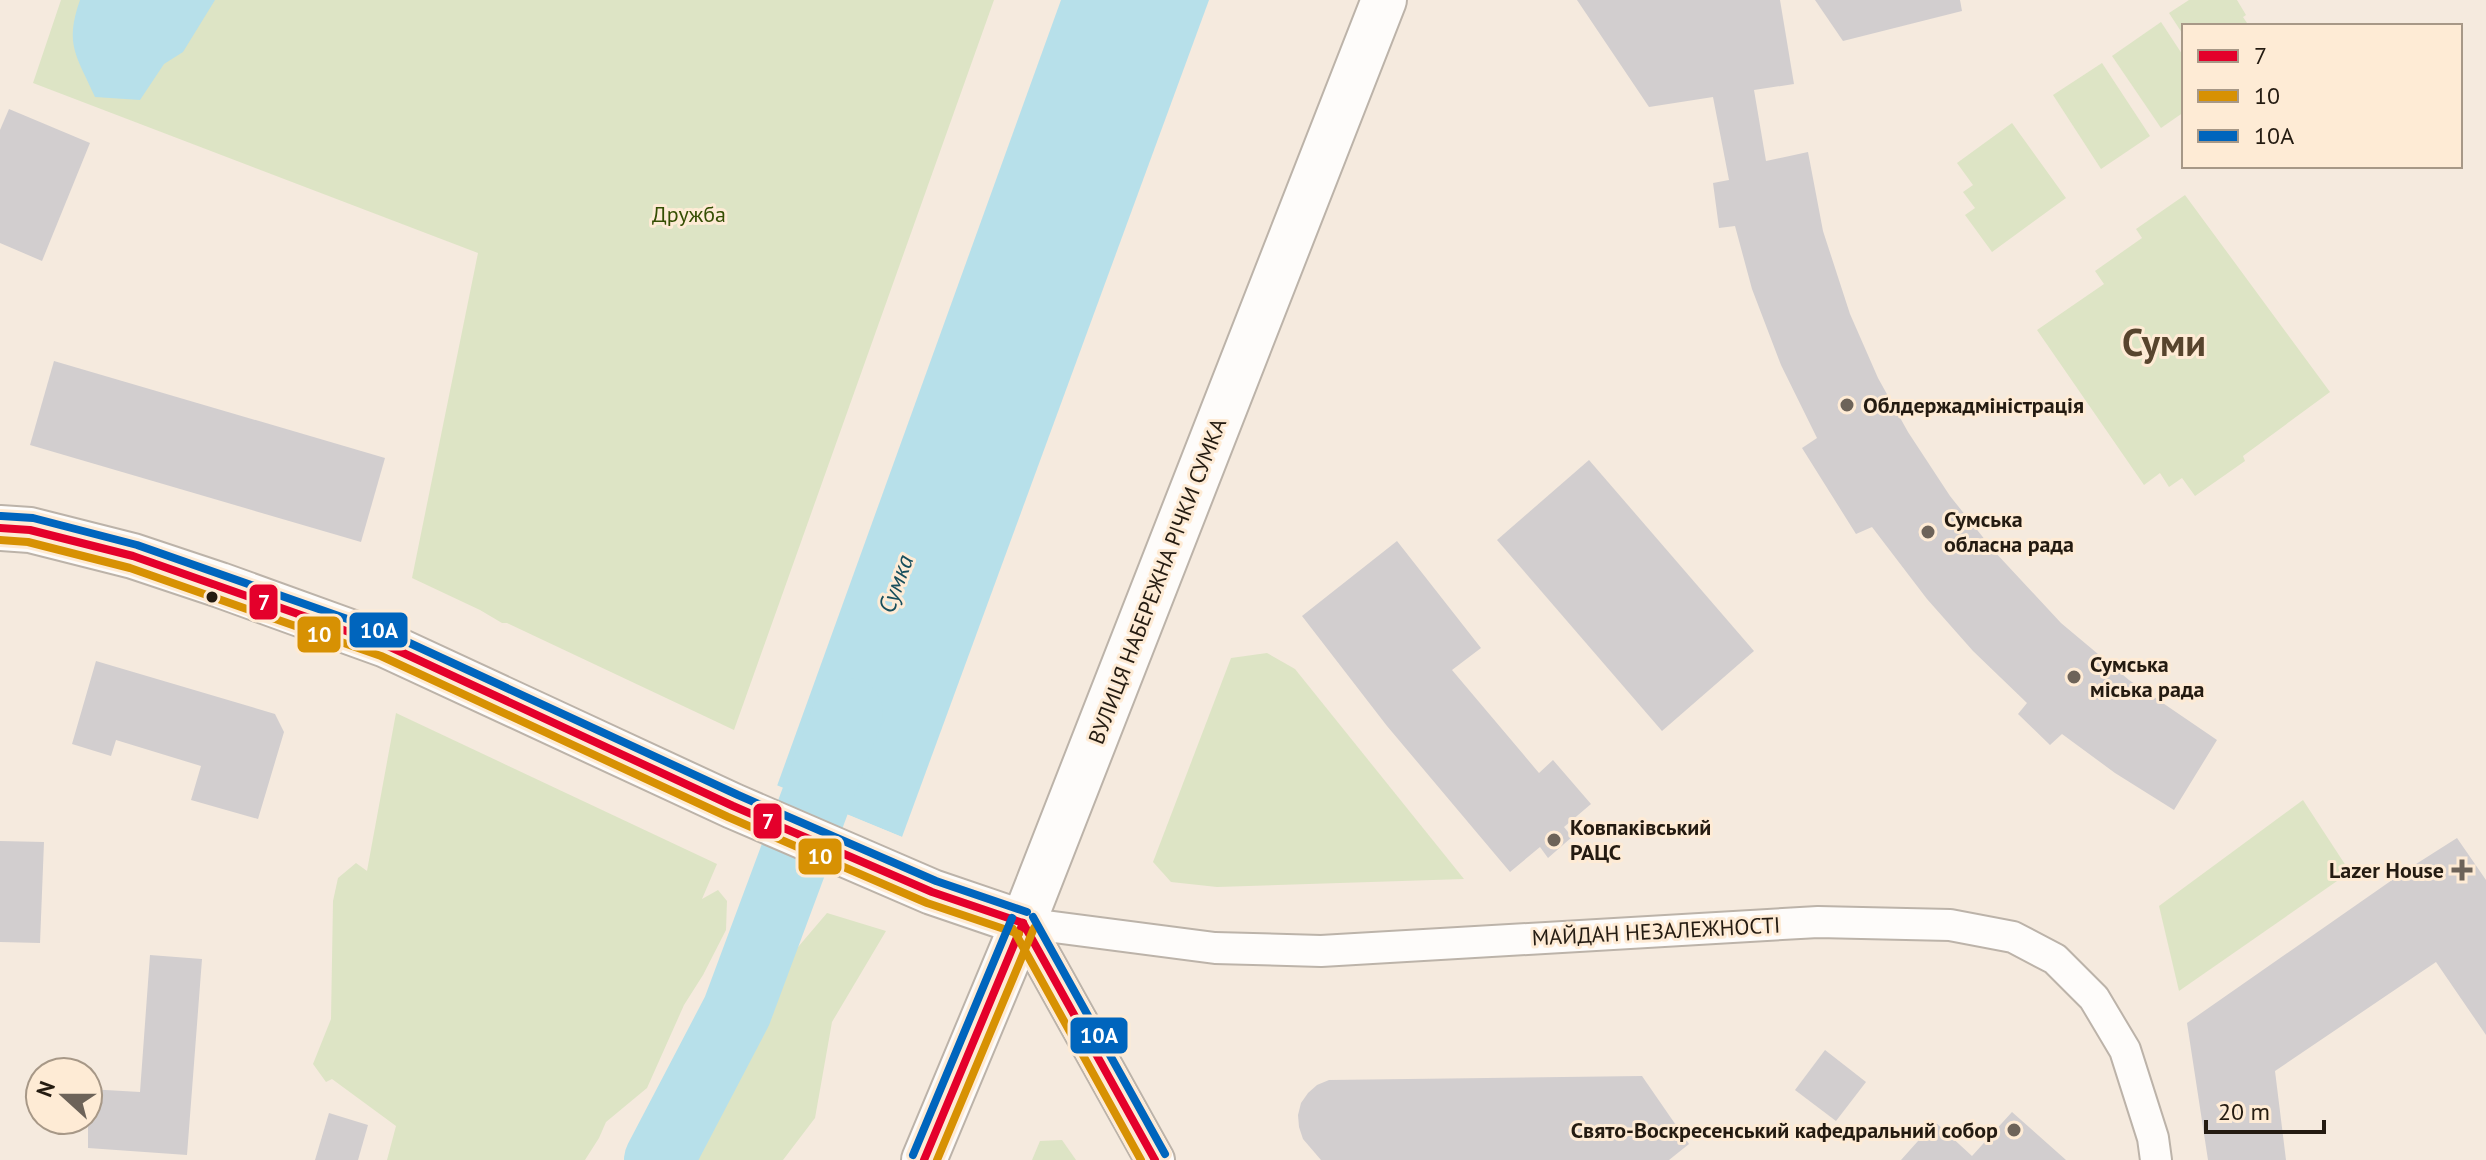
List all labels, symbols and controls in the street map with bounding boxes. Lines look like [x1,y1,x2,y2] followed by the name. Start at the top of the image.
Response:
[2182,24,2462,168] legend
[2254,40,2267,71] text: 7
[2254,80,2280,111] text: 10
[2254,120,2294,151] text: 10А
[652,200,726,228] park label: Дружба
[2122,317,2206,366] district label: Суми
[1863,391,2084,419] place label: Облдержадміністрація
[1838,396,1856,414] marker: Облдержадміністрація
[1082,414,1232,748] street label: ВУЛИЦЯ НАБЕРЕЖНА РІЧКИ СУМКА
[1944,505,2074,558] place label: Сумська обласна рада
[1919,523,1937,541] marker: Сумська обласна рада
[871,550,920,617] water label: Сумка
[248,583,279,621] line badge: 7
[258,588,270,616] text: 7
[204,589,220,605] unlabelled marker
[348,611,409,649] line badge: 10А
[296,615,342,654] line badge: 10
[360,616,399,644] text: 10А
[307,620,331,648] text: 10
[2090,650,2204,703] place label: Сумська міська рада
[2065,668,2083,686] marker: Сумська міська рада
[752,802,783,840] line badge: 7
[762,807,774,835] text: 7
[1570,813,1711,866] place label: Ковпаківський РАЦС
[1545,831,1563,849] marker: Ковпаківський РАЦС
[797,837,843,876] line badge: 10
[808,842,832,870] text: 10
[2329,856,2444,884] place label: Lazer House
[2451,859,2473,881] marker: Lazer House
[1531,911,1781,951] street label: МАЙДАН НЕЗАЛЕЖНОСТІ
[1069,1016,1129,1055] line badge: 10А
[1080,1021,1119,1049] text: 10А
[24,1056,104,1136] north arrow
[30,1077,61,1101] text: N
[2206,1084,2324,1134] scale bar
[2218,1096,2270,1127] text: 20 m
[1571,1116,1998,1144] place label: Свято-Воскресенський кафедральний собор
[2005,1121,2023,1139] marker: Свято-Воскресенський кафедральний собор

